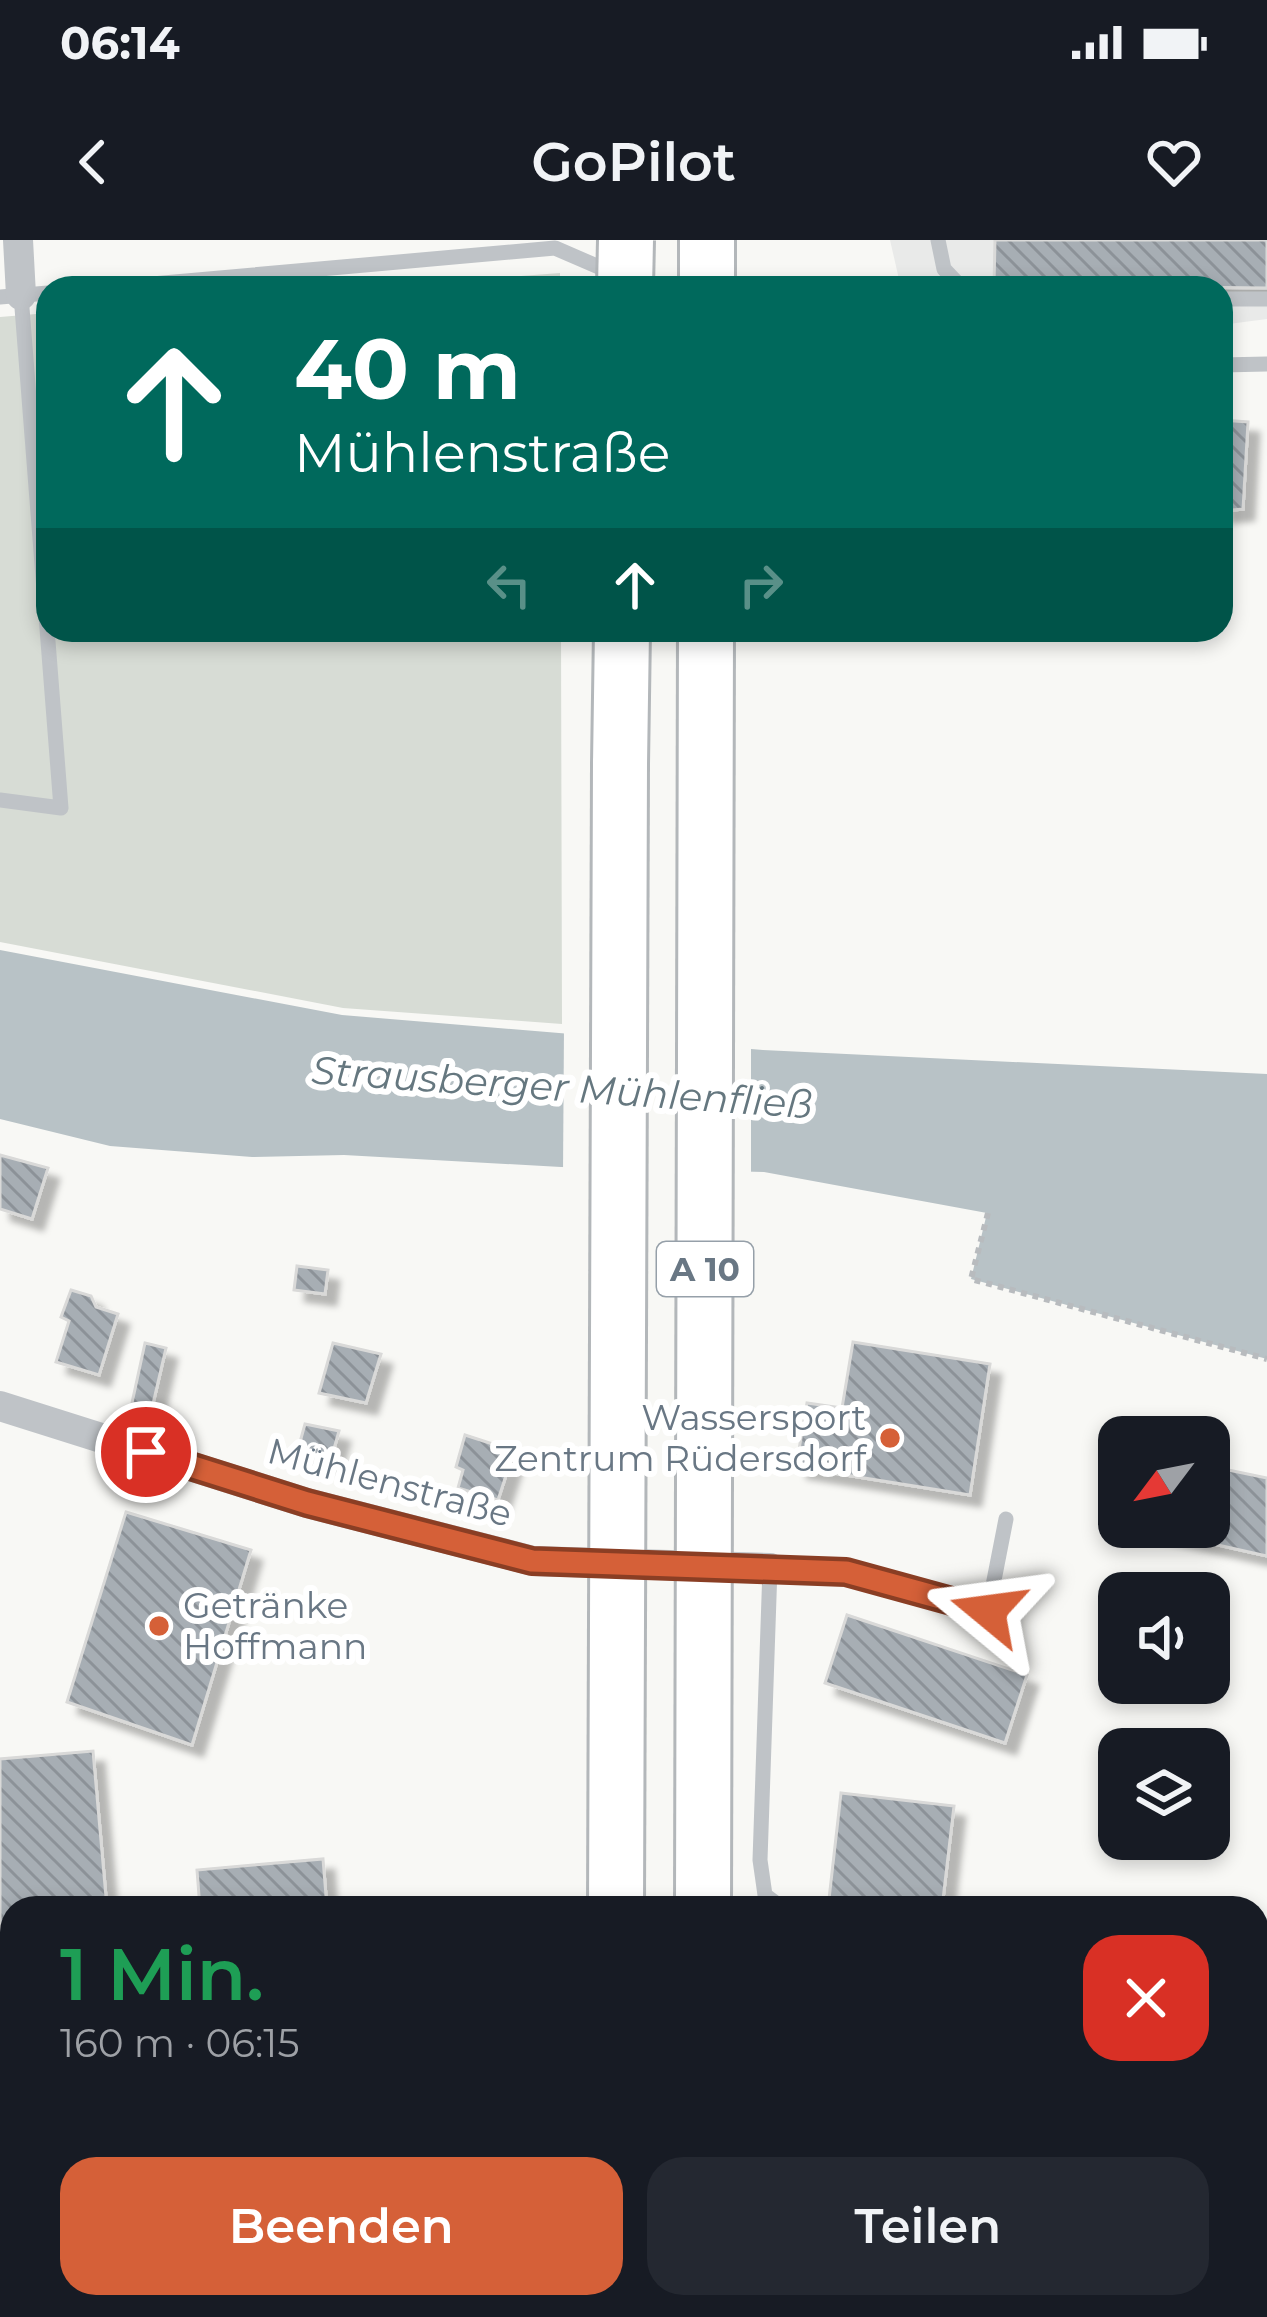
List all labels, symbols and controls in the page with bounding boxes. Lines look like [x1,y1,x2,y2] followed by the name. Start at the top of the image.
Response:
[60,15,180,70] text: 06:14
[60,129,126,195] icon: back
[531,129,736,195] text: GoPilot
[1141,129,1207,195] icon: heart
[294,318,521,420] text: 40 m
[96,324,252,480] icon: ahead
[294,420,670,486] text: Mühlenstraße
[476,552,542,618] icon: left
[602,552,668,618] icon: ahead
[728,552,794,618] icon: right
[310,1046,814,1128] water label: Strausberger Mühlenfließ
[657,1242,753,1296] road number: A 10
[494,1395,868,1480] place label: Wassersport Zentrum Rüdersdorf
[95,1401,197,1503] pin
[1098,1416,1230,1548] north arrow
[1098,1416,1230,1860] map controls
[113,1419,179,1485] icon: arrive
[877,1425,903,1451] marker: Wassersport Zentrum Rüdersdorf
[263,1428,517,1536] street label: Mühlenstraße
[925,1548,1051,1674] position arrow
[1098,1572,1230,1704] button: sound
[183,1583,367,1668] place label: Getränke Hoffmann
[146,1613,172,1639] marker: Getränke Hoffmann
[1098,1728,1230,1860] button: layers
[60,1930,264,2018] text: 1 Min.
[1083,1935,1209,2061] button: close
[60,2019,300,2067] text: 160 m · 06:15
[60,2157,623,2295] button: Beenden
[647,2157,1209,2295] button: Teilen

